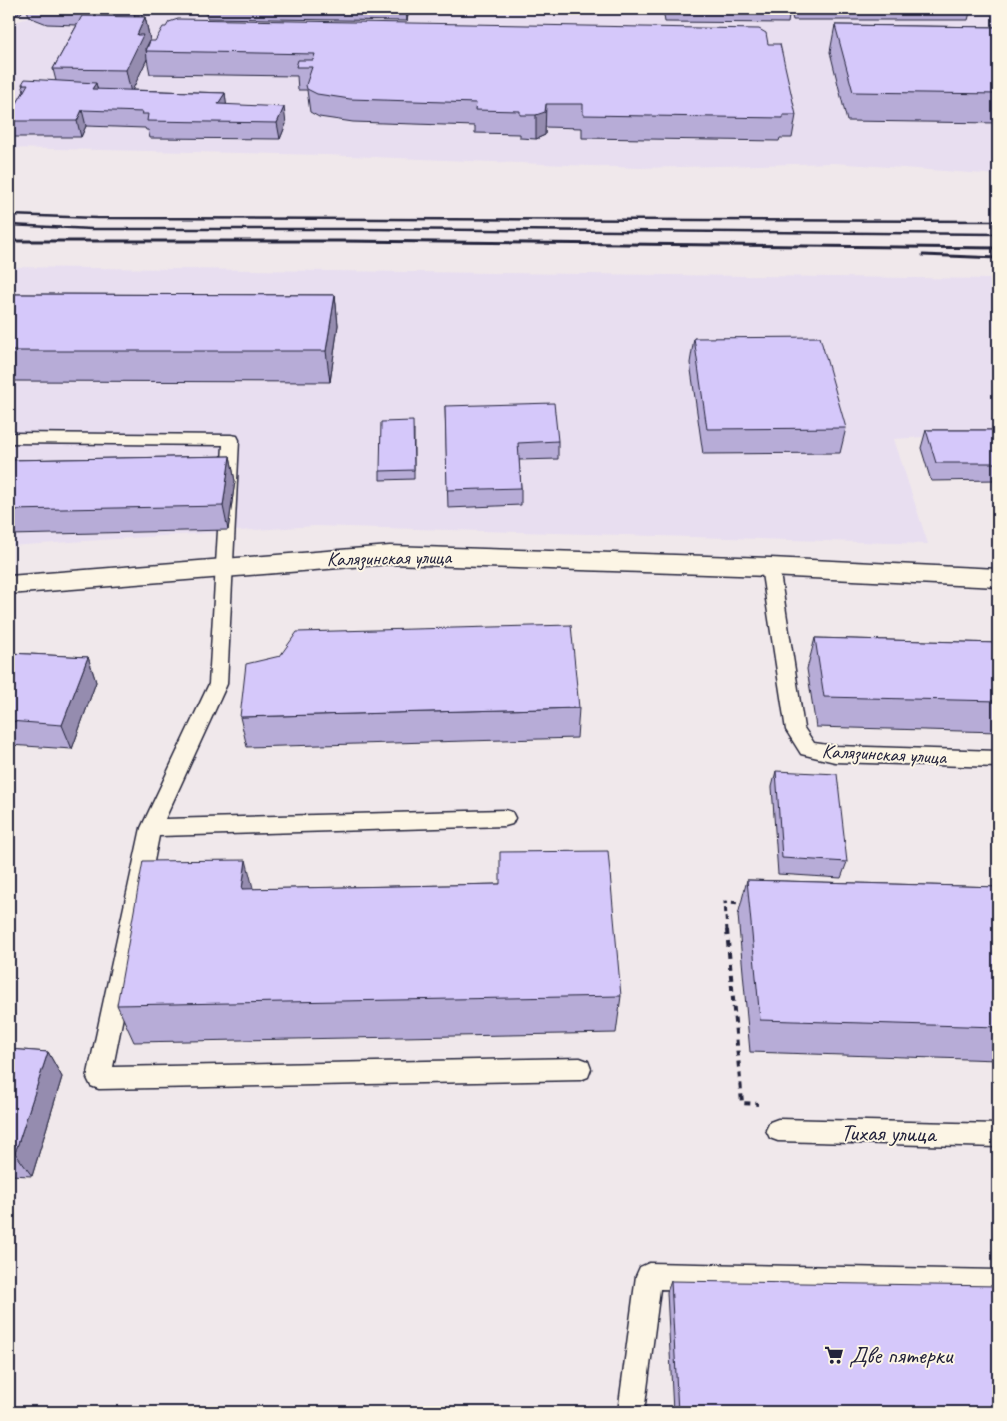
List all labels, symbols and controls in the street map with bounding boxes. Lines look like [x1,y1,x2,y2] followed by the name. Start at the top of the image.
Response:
[327,544,453,572] street label: Калязинская улица
[821,738,949,770] street label: Калязинская улица
[840,1117,938,1149] street label: Тихая улица
[849,1340,954,1370] place label: Две пятерки
[823,1344,845,1366] supermarket icon: Две пятерки

